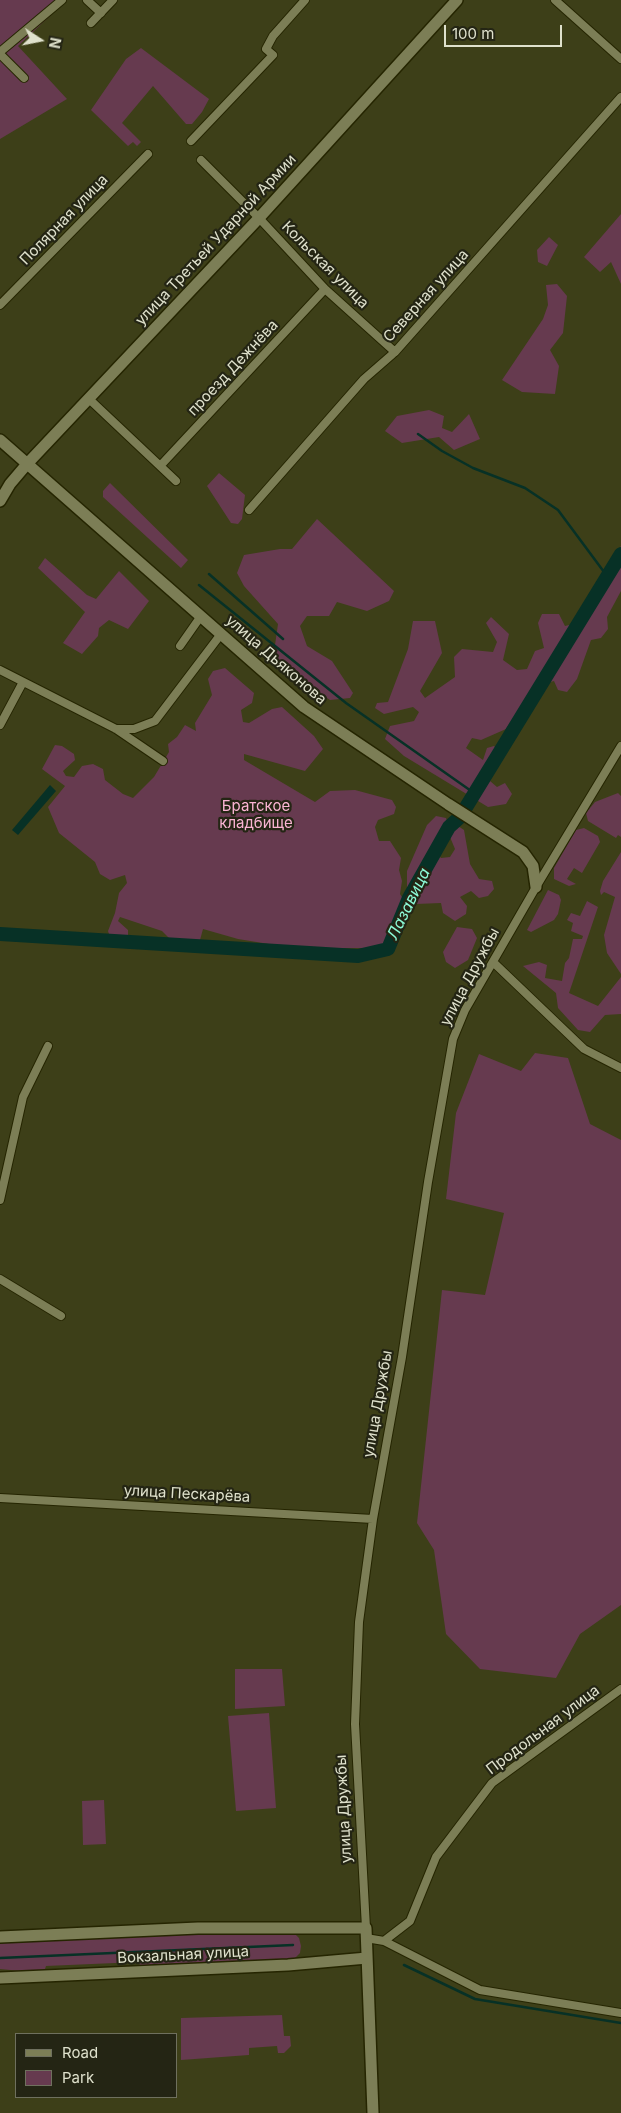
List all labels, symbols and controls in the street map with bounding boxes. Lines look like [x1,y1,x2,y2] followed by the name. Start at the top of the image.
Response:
[15,15,65,65] north arrow
[446,15,564,47] scale bar
[452,24,494,43] text: 100 m
[46,36,65,50] text: N
[132,151,300,329] street label: улица Третьей Ударной Армии
[16,171,112,269] street label: Полярная улица
[278,218,372,312] street label: Кольская улица
[380,246,472,346] street label: Северная улица
[184,316,282,420] street label: проезд Дежнёва
[222,611,330,709] street label: улица Дьяконова
[219,797,293,832] park label: Братское кладбище
[383,865,435,943] water label: Лазавица
[437,925,503,1029] street label: улица Дружбы
[360,1349,396,1459] street label: улица Дружбы
[123,1482,251,1506] street label: улица Пескарёва
[483,1682,603,1778] street label: Продольная улица
[332,1754,356,1864] street label: улица Дружбы
[117,1943,249,1967] street label: Вокзальная улица
[15,2033,178,2098] legend
[62,2043,98,2062] text: Road
[62,2068,94,2087] text: Park

